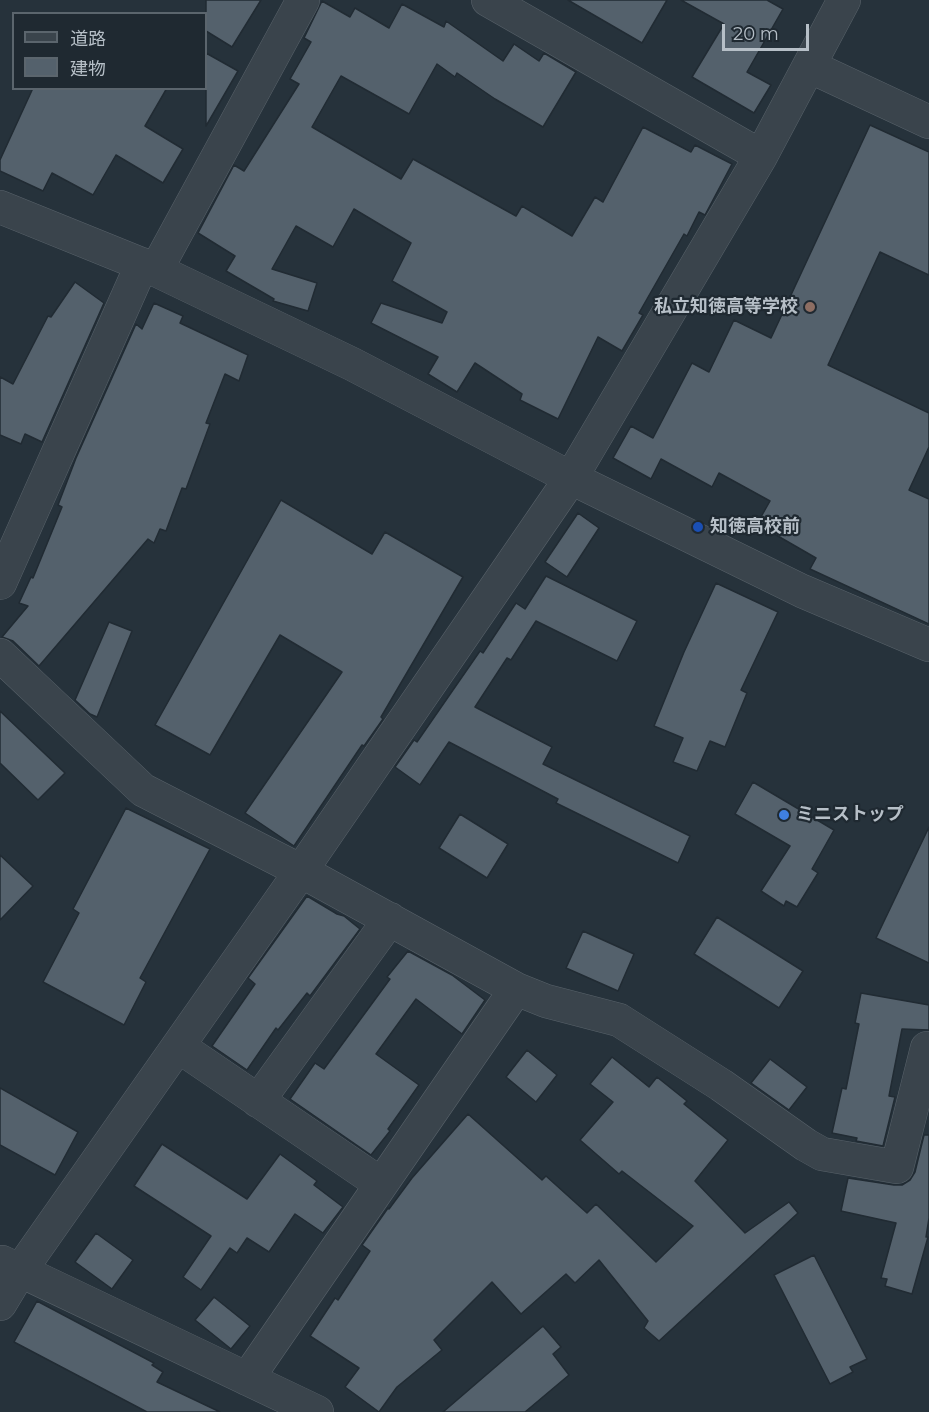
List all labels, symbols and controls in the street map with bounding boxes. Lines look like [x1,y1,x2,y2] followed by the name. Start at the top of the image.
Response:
[12,12,207,90] legend
[725,12,812,50] scale bar
[733,23,779,45] text: 20 m
[70,28,106,50] text: 道路
[70,58,106,80] text: 建物
[654,296,798,318] place label: 私立知徳高等学校
[803,300,817,314] marker: 私立知徳高等学校
[710,516,800,538] place label: 知徳高校前
[691,520,705,534] marker: 知徳高校前
[796,804,904,826] place label: ミニストップ
[777,808,791,822] marker: ミニストップ

